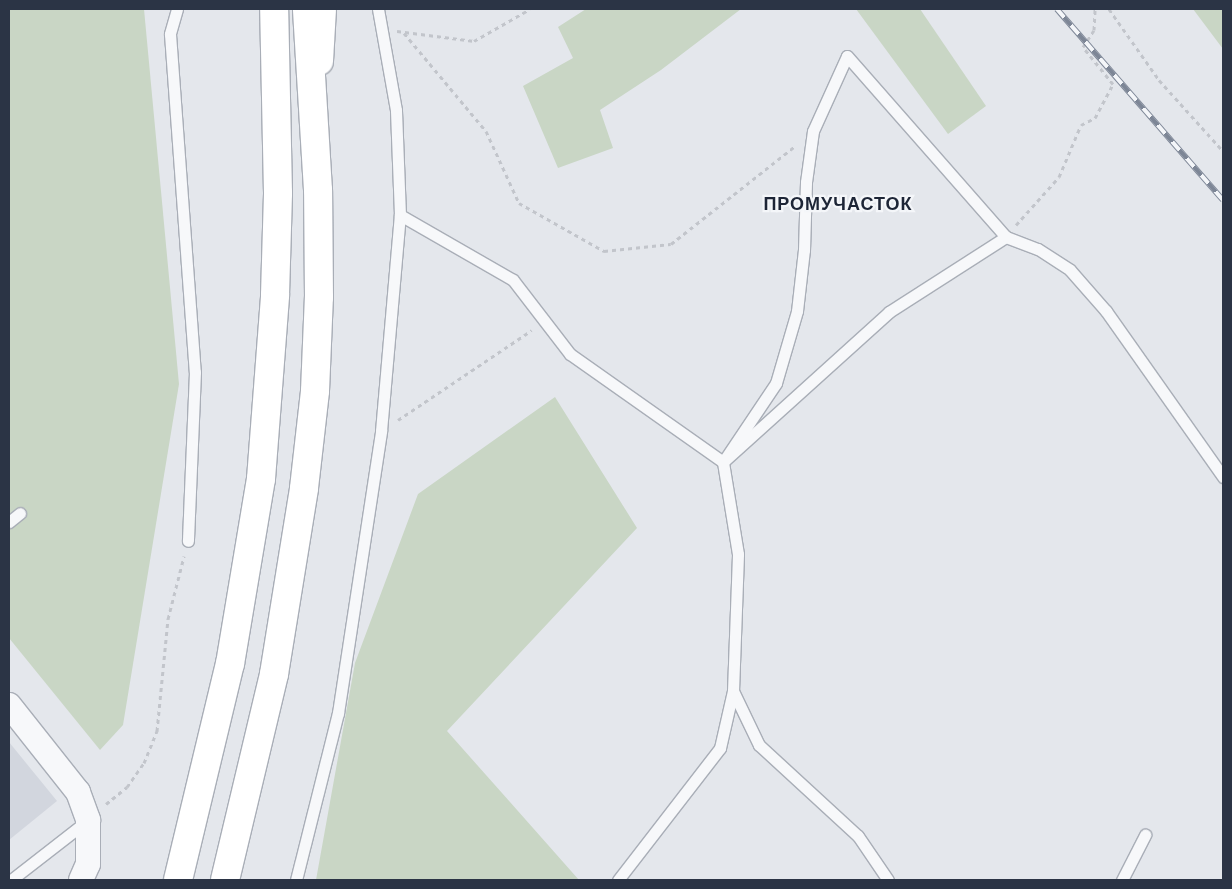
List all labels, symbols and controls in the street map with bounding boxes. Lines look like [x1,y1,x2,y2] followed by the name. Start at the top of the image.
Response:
[762,193,914,215] district label: ПРОМУЧАСТОК

